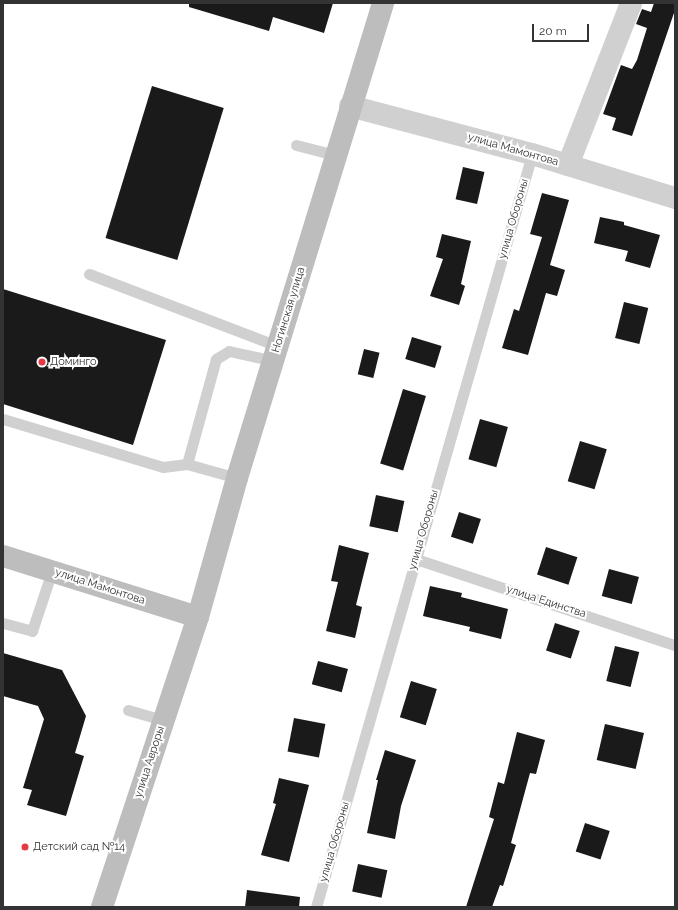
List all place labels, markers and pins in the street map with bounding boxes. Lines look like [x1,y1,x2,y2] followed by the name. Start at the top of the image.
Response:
[50,355,96,369] place label: Доминго
[37,357,47,367] marker: Доминго
[33,840,125,854] place label: Детский сад №14
[20,842,30,852] marker: Детский сад №14

